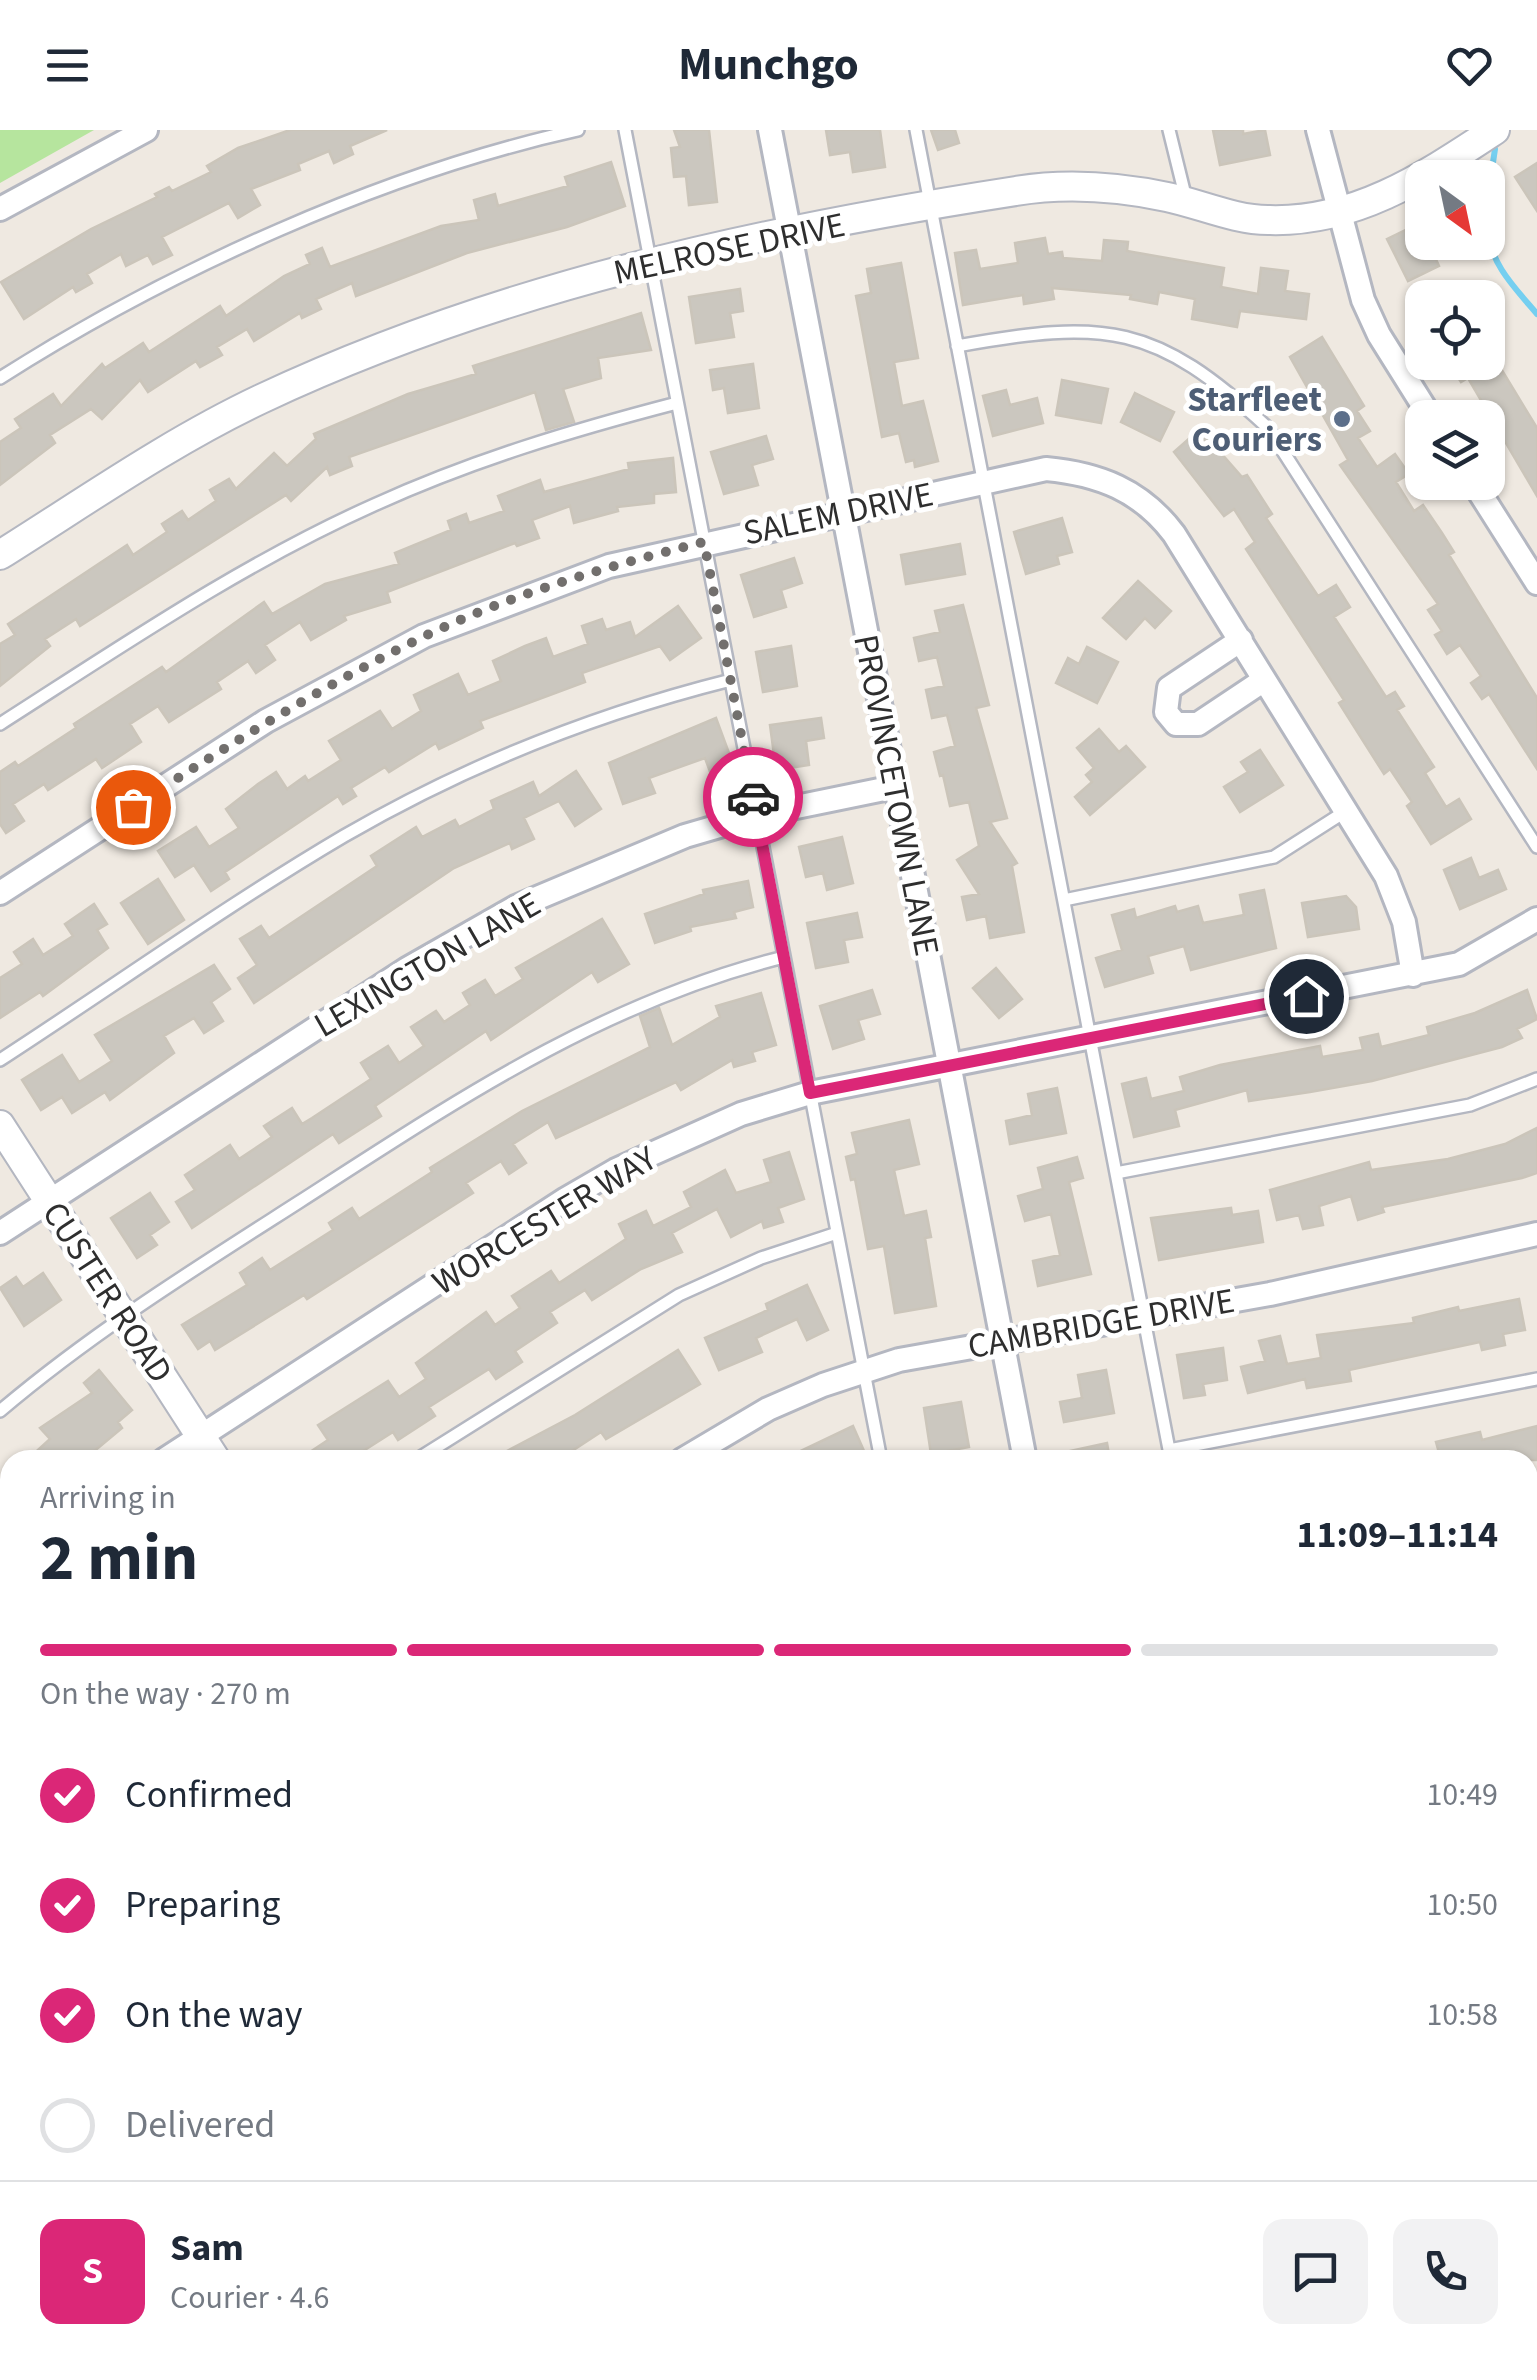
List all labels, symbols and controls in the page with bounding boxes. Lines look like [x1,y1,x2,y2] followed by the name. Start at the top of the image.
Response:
[678,33,859,97] text: Munchgo
[40,38,95,93] icon: menu
[1442,38,1497,93] icon: heart
[1405,160,1505,260] north arrow
[1405,160,1505,500] map controls
[609,200,849,298] street label: MELROSE DRIVE
[1405,280,1505,380] button: locate
[1187,375,1322,465] place label: Starfleet Couriers
[1405,400,1505,500] button: layers
[1331,408,1353,430] marker: Starfleet Couriers
[739,469,938,558] street label: SALEM DRIVE
[840,630,952,960] street label: PROVINCETOWN LANE
[703,747,803,847] courier
[91,765,176,850] pin
[726,770,781,825] icon: car
[106,780,161,835] icon: bag
[305,880,550,1050] street label: LEXINGTON LANE
[1264,954,1349,1039] pin
[1279,969,1334,1024] icon: home
[423,1134,666,1308] street label: WORCESTER WAY
[30,1192,185,1393] street label: CUSTER ROAD
[964,1276,1238,1372] street label: CAMBRIDGE DRIVE
[40,1475,176,1521] text: Arriving in
[1296,1508,1498,1562] text: 11:09–11:14
[40,1512,198,1605] text: 2 min
[40,1671,291,1717] text: On the way · 270 m
[40,1768,95,1823] icon: check
[125,1768,293,1822] text: Confirmed
[1426,1772,1498,1818] text: 10:49
[40,1878,95,1933] icon: check
[125,1878,280,1932] text: Preparing
[1426,1882,1498,1928] text: 10:50
[40,1988,95,2043] icon: check
[125,1988,302,2042] text: On the way
[1426,1992,1498,2038] text: 10:58
[125,2098,275,2152] text: Delivered
[1263,2219,1368,2324] button: chat
[1393,2219,1498,2324] button: phone
[170,2221,244,2275] text: Sam
[82,2244,103,2298] text: S
[170,2275,330,2321] text: Courier · 4.6

